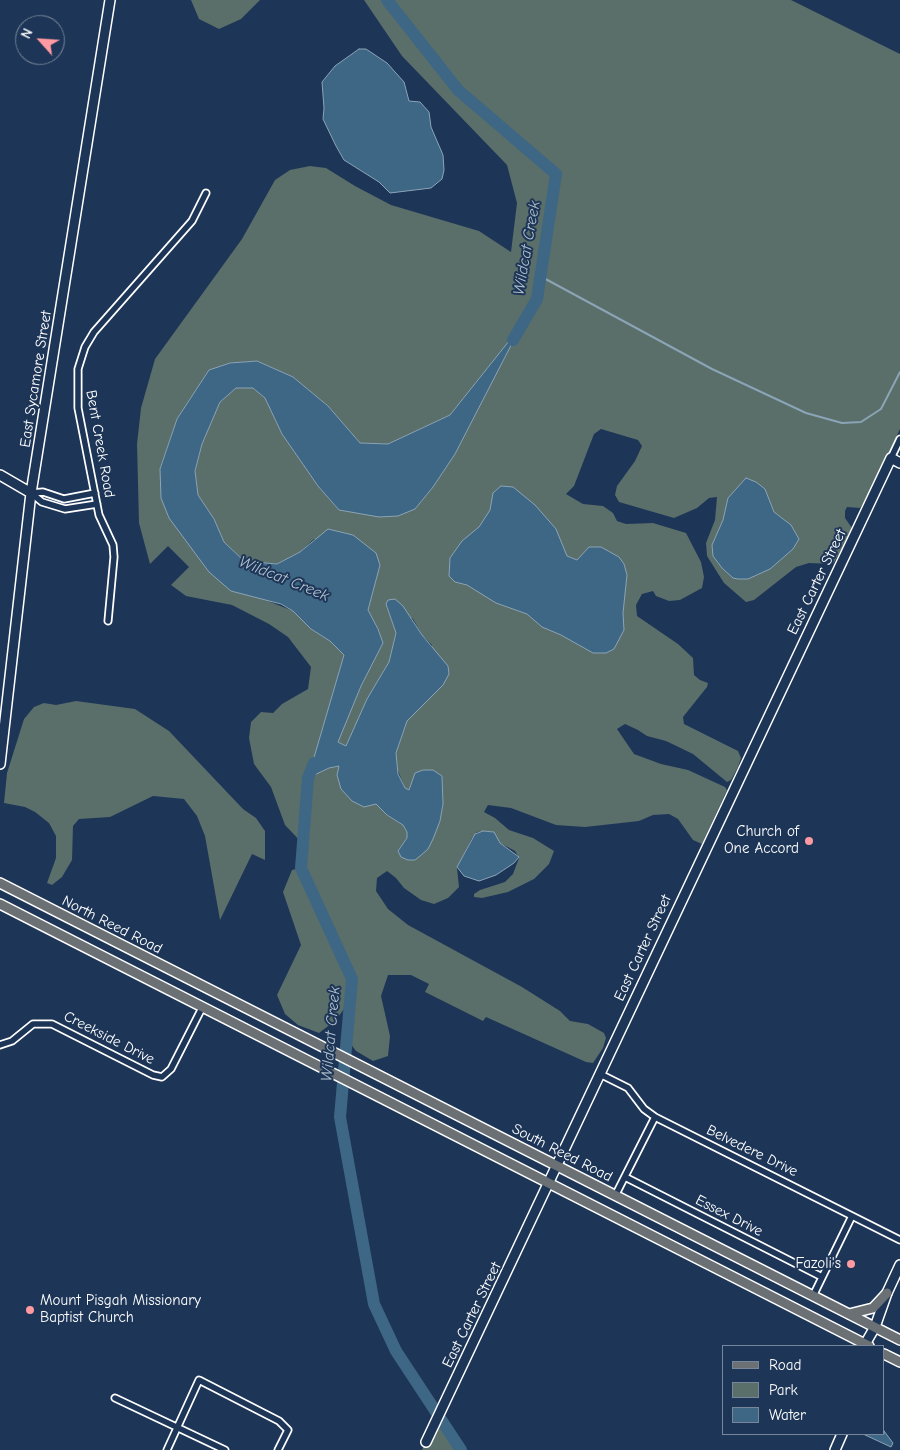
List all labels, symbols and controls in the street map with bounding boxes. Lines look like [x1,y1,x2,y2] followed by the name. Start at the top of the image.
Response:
[15,15,65,65] north arrow
[17,26,37,41] text: N
[509,199,545,297] water label: Wildcat Creek
[16,309,56,449] street label: East Sycamore Street
[82,389,118,499] street label: Bent Creek Road
[784,526,850,638] street label: East Carter Street
[236,552,332,606] water label: Wildcat Creek
[724,823,799,858] place label: Church of One Accord
[803,835,815,847] marker: Church of One Accord
[59,892,165,958] street label: North Reed Road
[611,892,675,1004] street label: East Carter Street
[317,986,345,1082] water label: Wildcat Creek
[61,1007,157,1069] street label: Creekside Drive
[509,1120,615,1186] street label: South Reed Road
[703,1121,801,1181] street label: Belvedere Drive
[692,1191,766,1241] street label: Essex Drive
[795,1255,841,1273] place label: Fazoli's
[845,1258,857,1270] marker: Fazoli's
[439,1259,505,1371] street label: East Carter Street
[40,1292,201,1327] place label: Mount Pisgah Missionary Baptist Church
[24,1304,36,1316] marker: Mount Pisgah Missionary Baptist Church
[722,1345,885,1435] legend
[769,1356,801,1374] text: Road
[769,1381,798,1399] text: Park
[769,1406,806,1424] text: Water

